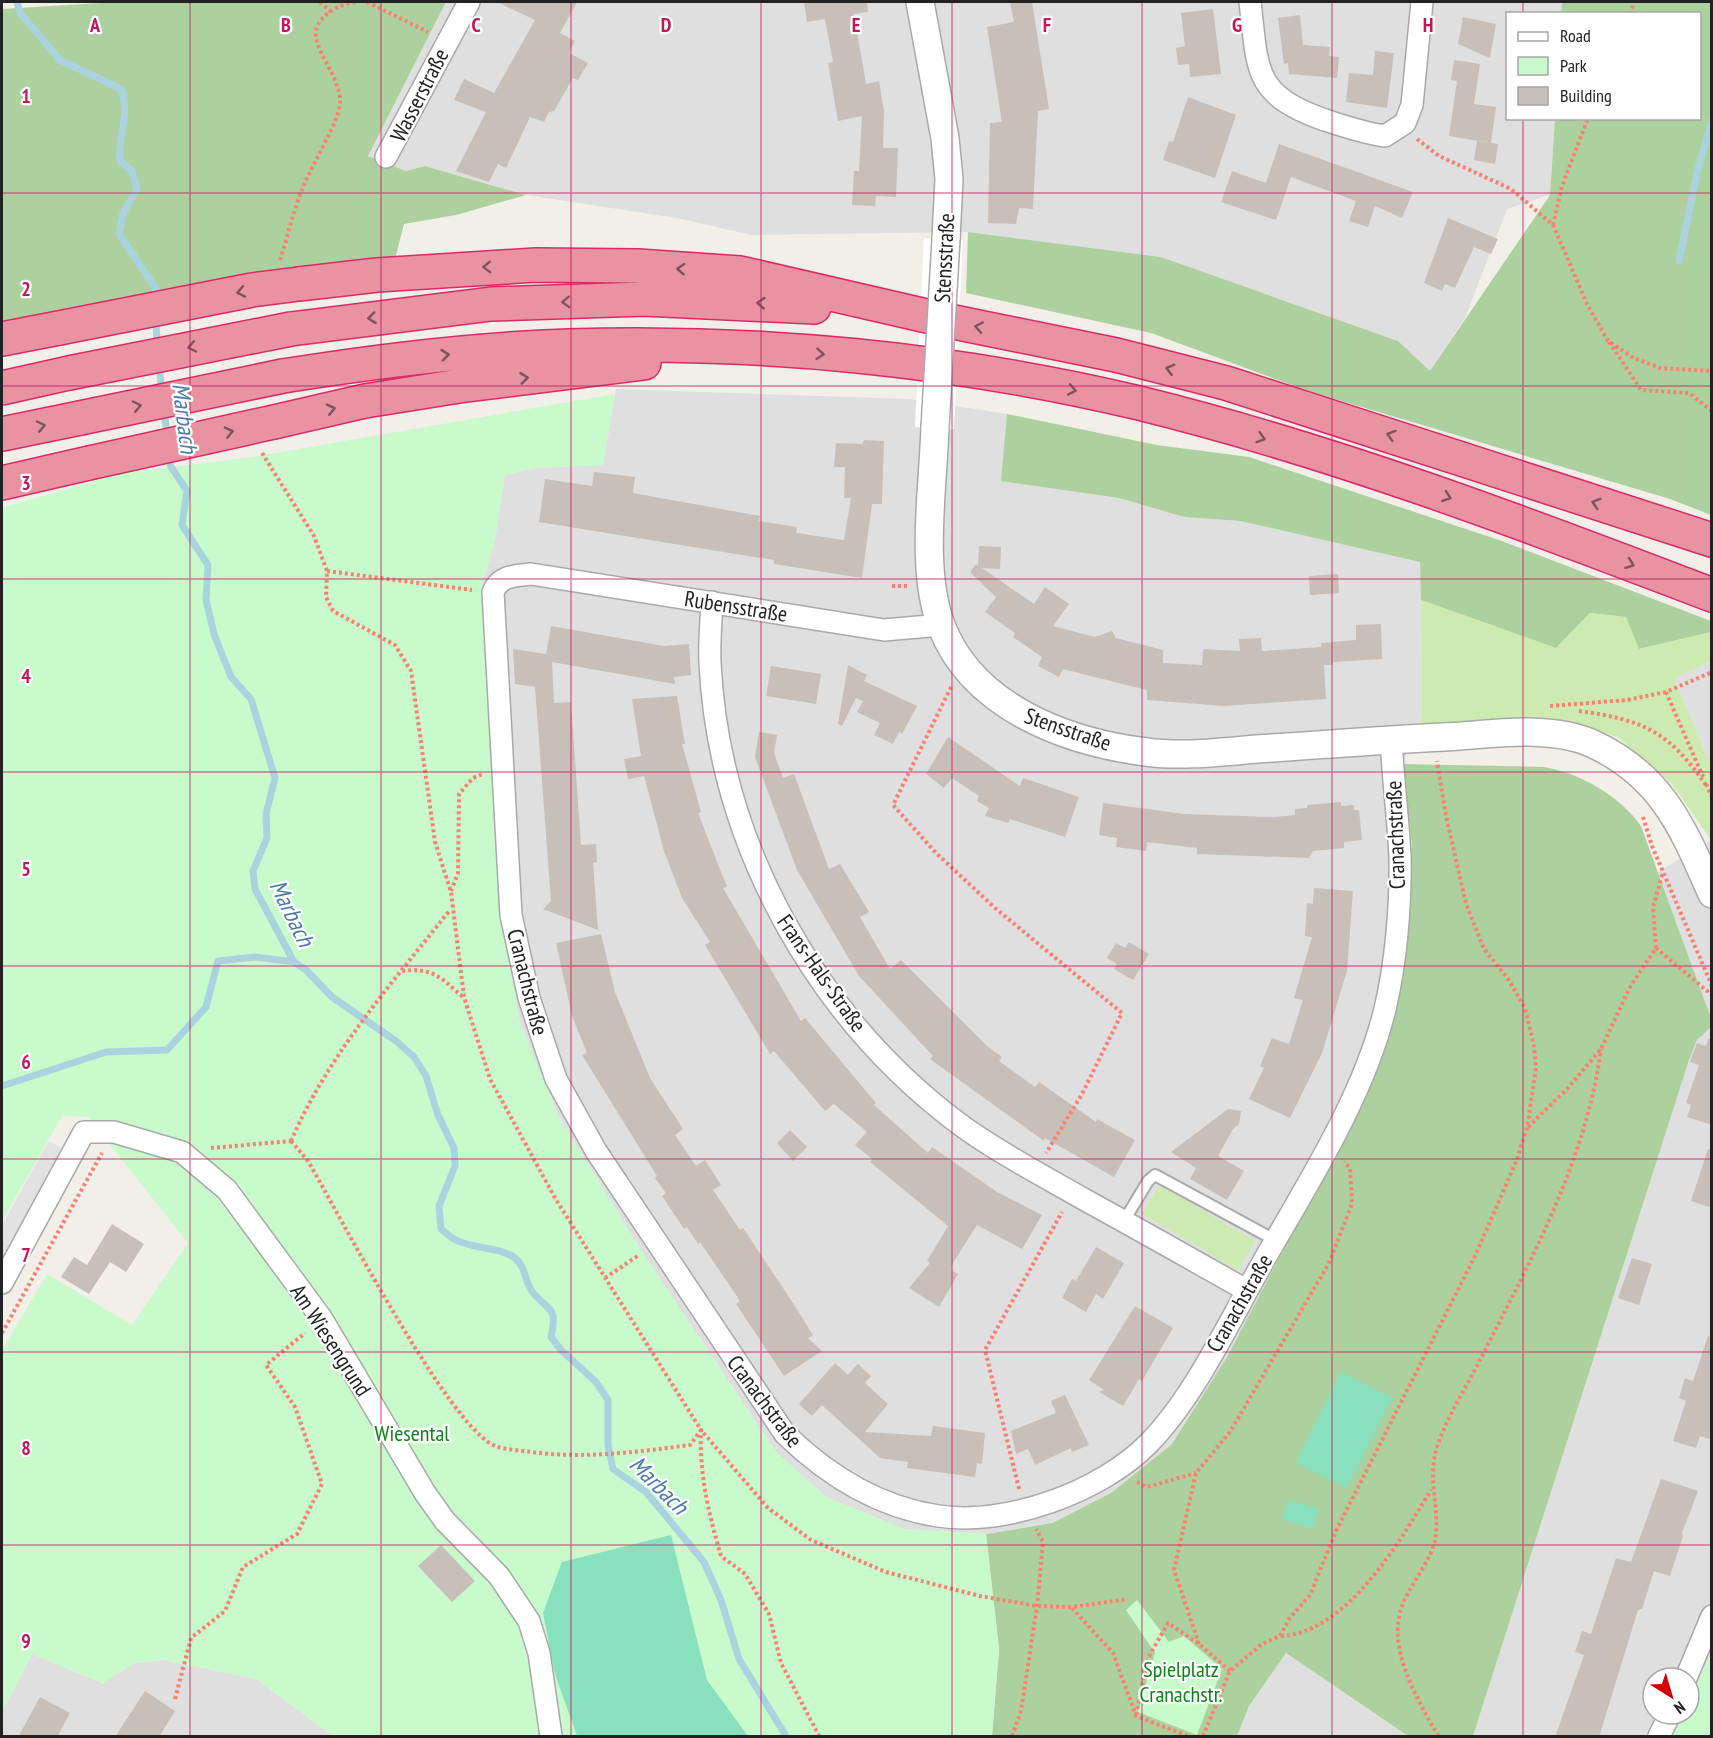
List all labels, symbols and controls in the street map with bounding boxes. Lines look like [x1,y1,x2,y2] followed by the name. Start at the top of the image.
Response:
[89,12,101,38] text: A
[281,12,291,38] text: B
[471,12,481,38] text: C
[661,12,672,38] text: D
[852,12,860,38] text: E
[1043,12,1051,38] text: F
[1232,12,1242,38] text: G
[1423,12,1433,38] text: H
[1506,12,1701,120] legend
[1560,24,1591,47] text: Road
[384,44,454,146] street label: Wasserstraße
[1560,54,1587,77] text: Park
[21,83,31,109] text: 1
[1560,84,1612,107] text: Building
[928,213,960,303] street label: Stensstraße
[482,261,491,274] one-way arrow
[677,263,686,276] one-way arrow
[21,276,31,302] text: 2
[237,285,247,298] one-way arrow
[561,295,570,308] one-way arrow
[756,297,765,310] one-way arrow
[367,312,376,324] one-way arrow
[975,321,985,334] one-way arrow
[188,340,198,353] one-way arrow
[815,347,824,360] one-way arrow
[440,349,449,362] one-way arrow
[1165,363,1175,376] one-way arrow
[519,372,528,385] one-way arrow
[165,381,205,456] water label: Marbach
[1067,383,1077,396] one-way arrow
[132,400,142,413] one-way arrow
[326,403,336,416] one-way arrow
[35,420,45,433] one-way arrow
[223,427,233,440] one-way arrow
[1386,429,1397,442] one-way arrow
[1255,430,1266,443] one-way arrow
[21,470,31,496] text: 3
[1441,490,1452,503] one-way arrow
[1591,498,1602,510] one-way arrow
[1624,557,1635,569] one-way arrow
[682,584,790,628] street label: Rubensstraße
[21,663,31,689] text: 4
[1021,701,1115,757] street label: Stensstraße
[1379,780,1411,890] street label: Cranachstraße
[21,856,31,882] text: 5
[263,874,322,953] water label: Marbach
[771,909,873,1037] street label: Frans-Hals-Straße
[501,926,555,1038] street label: Cranachstraße
[21,1049,31,1075] text: 6
[21,1242,31,1268] text: 7
[1200,1249,1278,1357] street label: Cranachstraße
[284,1279,378,1401] street label: Am Wiesengrund
[721,1349,809,1453] street label: Cranachstraße
[375,1419,450,1447] park label: Wiesental
[21,1435,31,1461] text: 8
[623,1449,696,1522] water label: Marbach
[21,1628,31,1654] text: 9
[1140,1655,1223,1708] park label: Spielplatz Cranachstr.
[1641,1666,1701,1726] north arrow
[1671,1697,1689,1719] text: N

